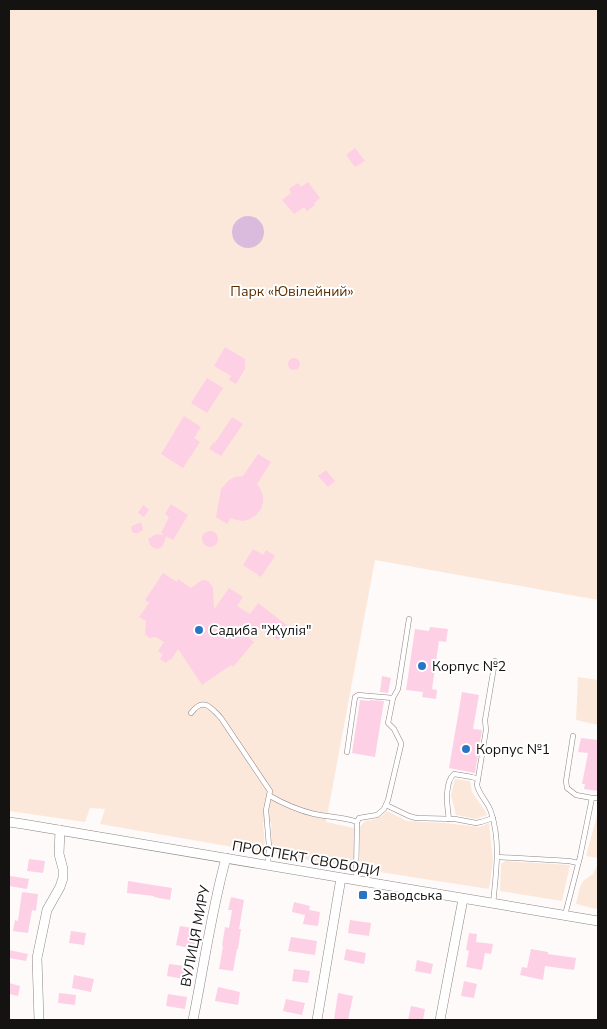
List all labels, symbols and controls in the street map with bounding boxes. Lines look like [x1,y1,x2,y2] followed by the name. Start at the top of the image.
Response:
[230,282,354,301] park label: Парк «Ювілейний»
[209,621,311,640] place label: Садиба "Жулія"
[193,624,205,636] marker: Садиба "Жулія"
[432,657,506,676] place label: Корпус №2
[416,660,428,672] marker: Корпус №2
[476,740,550,759] place label: Корпус №1
[460,743,472,755] marker: Корпус №1
[231,836,381,881] street label: ПРОСПЕКТ СВОБОДИ
[176,883,215,988] street label: ВУЛИЦЯ МИРУ
[373,886,442,905] place label: Заводська
[357,889,369,901] marker: Заводська

